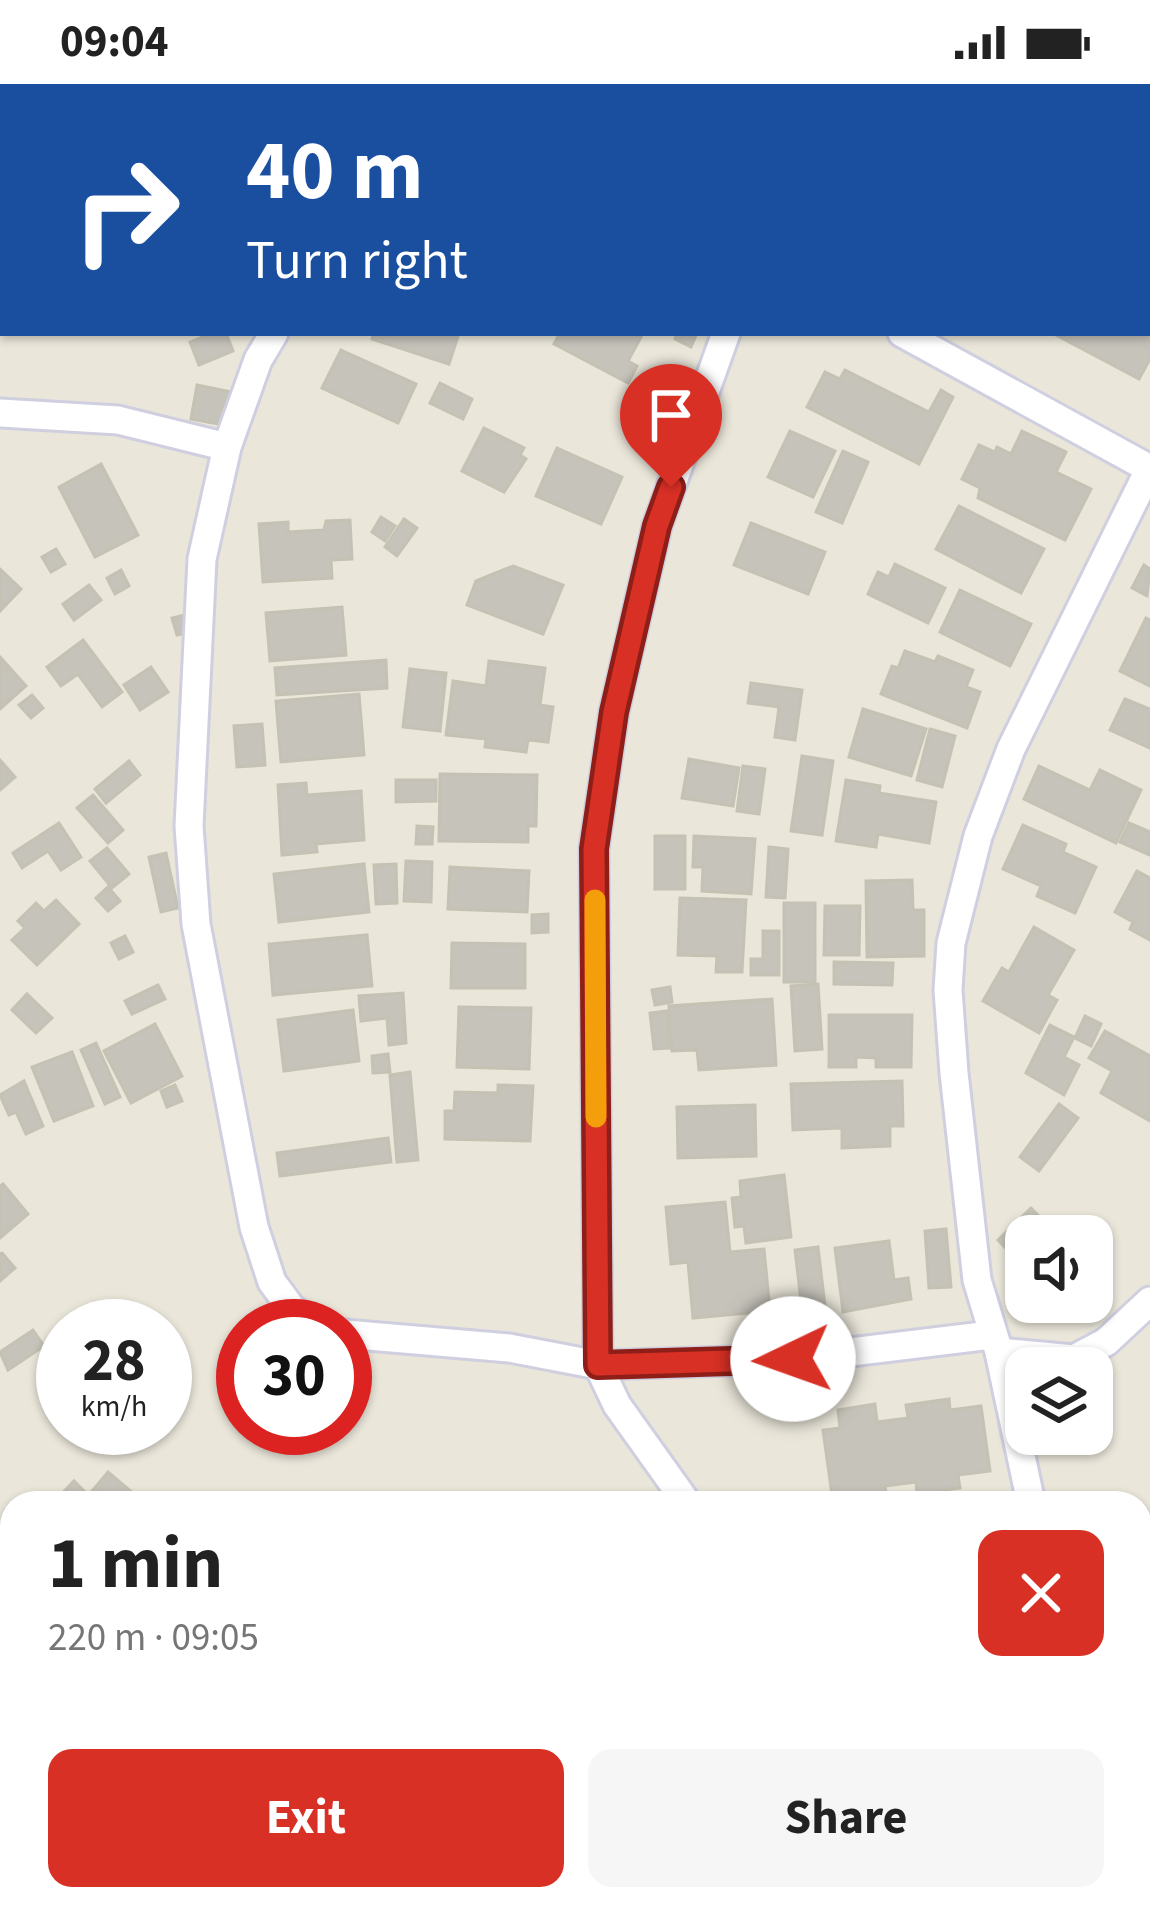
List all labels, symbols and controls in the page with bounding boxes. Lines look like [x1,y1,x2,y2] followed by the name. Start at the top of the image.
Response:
[60,10,169,74] text: 09:04
[246,112,424,232] text: 40 m
[48,132,204,288] icon: right
[246,223,468,300] text: Turn right
[620,364,722,487] pin
[638,382,704,448] icon: arrive
[1005,1215,1113,1455] map controls
[1005,1215,1113,1323] button: sound
[730,1296,856,1422] position arrow
[216,1299,372,1455] speed limit sign: 30
[82,1319,146,1404] text: 28
[1005,1347,1113,1455] button: layers
[81,1385,147,1428] text: km/h
[48,1513,223,1616] text: 1 min
[978,1530,1104,1656] button: close
[48,1610,259,1666] text: 220 m · 09:05
[48,1749,564,1887] button: Exit
[588,1749,1104,1887] button: Share

